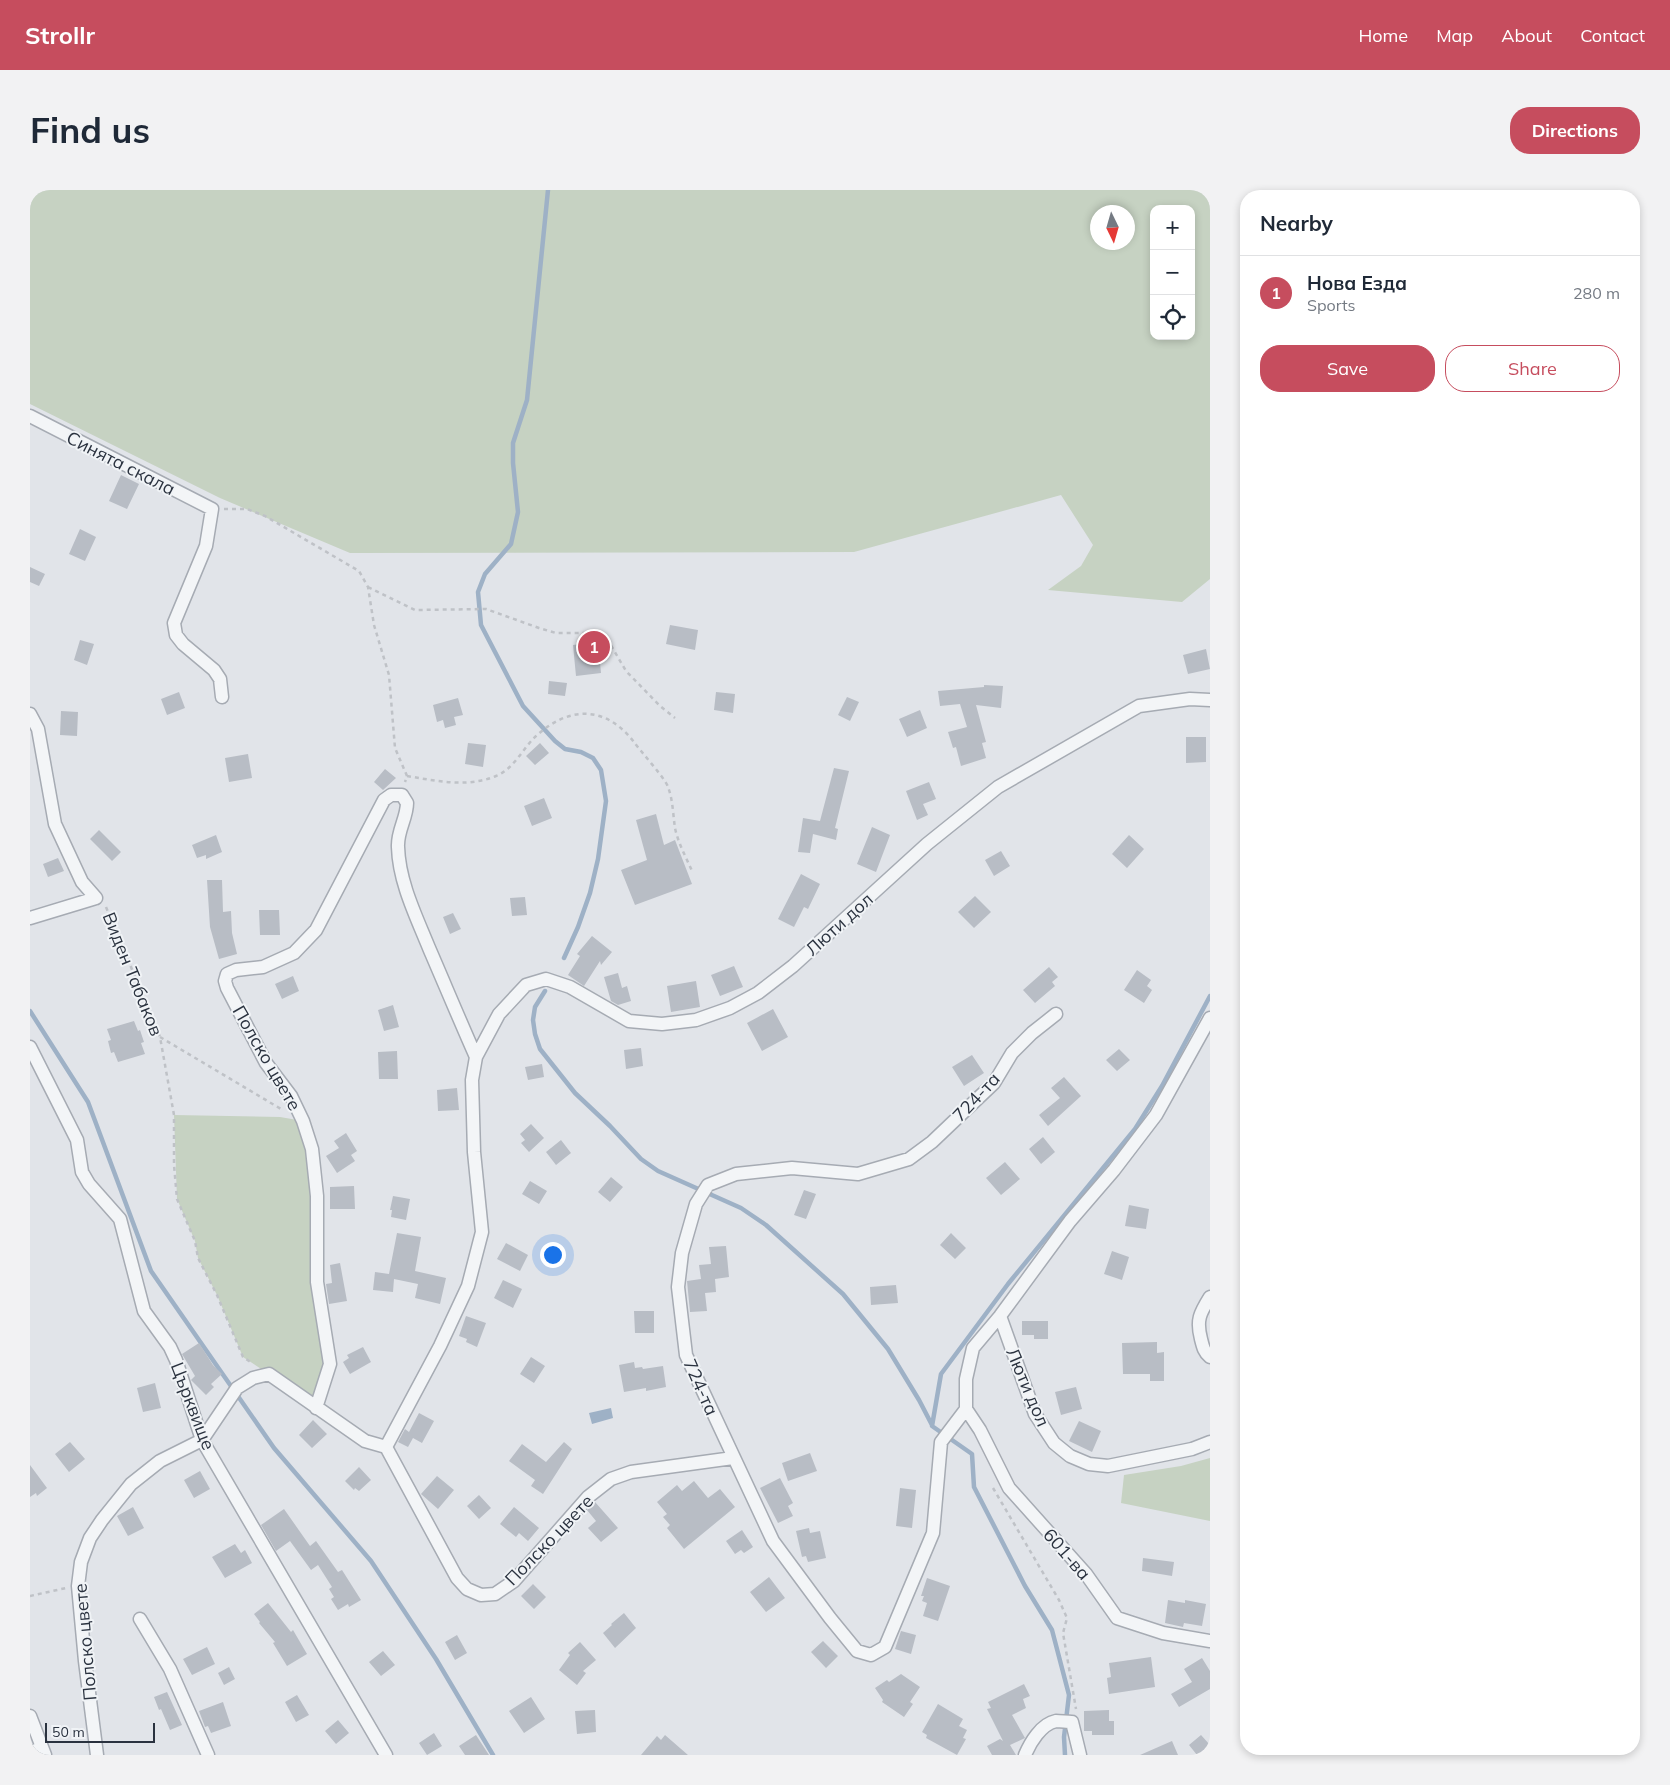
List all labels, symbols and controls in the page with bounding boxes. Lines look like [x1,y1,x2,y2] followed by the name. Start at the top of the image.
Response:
[25,20,95,50] text: Strollr
[1358,24,1408,47] text: Home
[1436,24,1473,47] text: Map
[1501,24,1552,47] text: About
[1580,24,1645,47] text: Contact
[1510,107,1640,154] button: Directions
[30,108,150,152] text: Find us
[1090,205,1135,250] north arrow
[1150,205,1195,340] map controls
[1150,205,1195,250] button: +
[1260,210,1333,236] text: Nearby
[1150,250,1195,295] button: −
[1307,271,1407,295] text: Нова Езда
[1271,283,1281,303] text: 1
[1573,283,1620,303] text: 280 m
[1150,295,1195,340] button: locate
[1307,295,1355,315] text: Sports
[1260,345,1435,392] button: Save
[1445,345,1620,392] button: Share
[63,426,179,500] street label: Синята скала
[578,628,610,666] pin: 1
[800,888,878,960] street label: Люти дол
[98,909,168,1039] street label: Виден Табаков
[228,1001,306,1115] street label: Полско цвете
[947,1067,1005,1127] street label: 724-та
[540,1242,566,1268] your location
[1001,1344,1055,1430] street label: Люти дол
[678,1355,724,1419] street label: 724-та
[166,1359,220,1453] street label: Църквище
[500,1490,598,1590] street label: Полско цвете
[1038,1523,1096,1585] street label: 601-ва
[68,1582,102,1702] street label: Полско цвете
[45,1720,155,1743] scale bar
[52,1723,85,1741] text: 50 m

